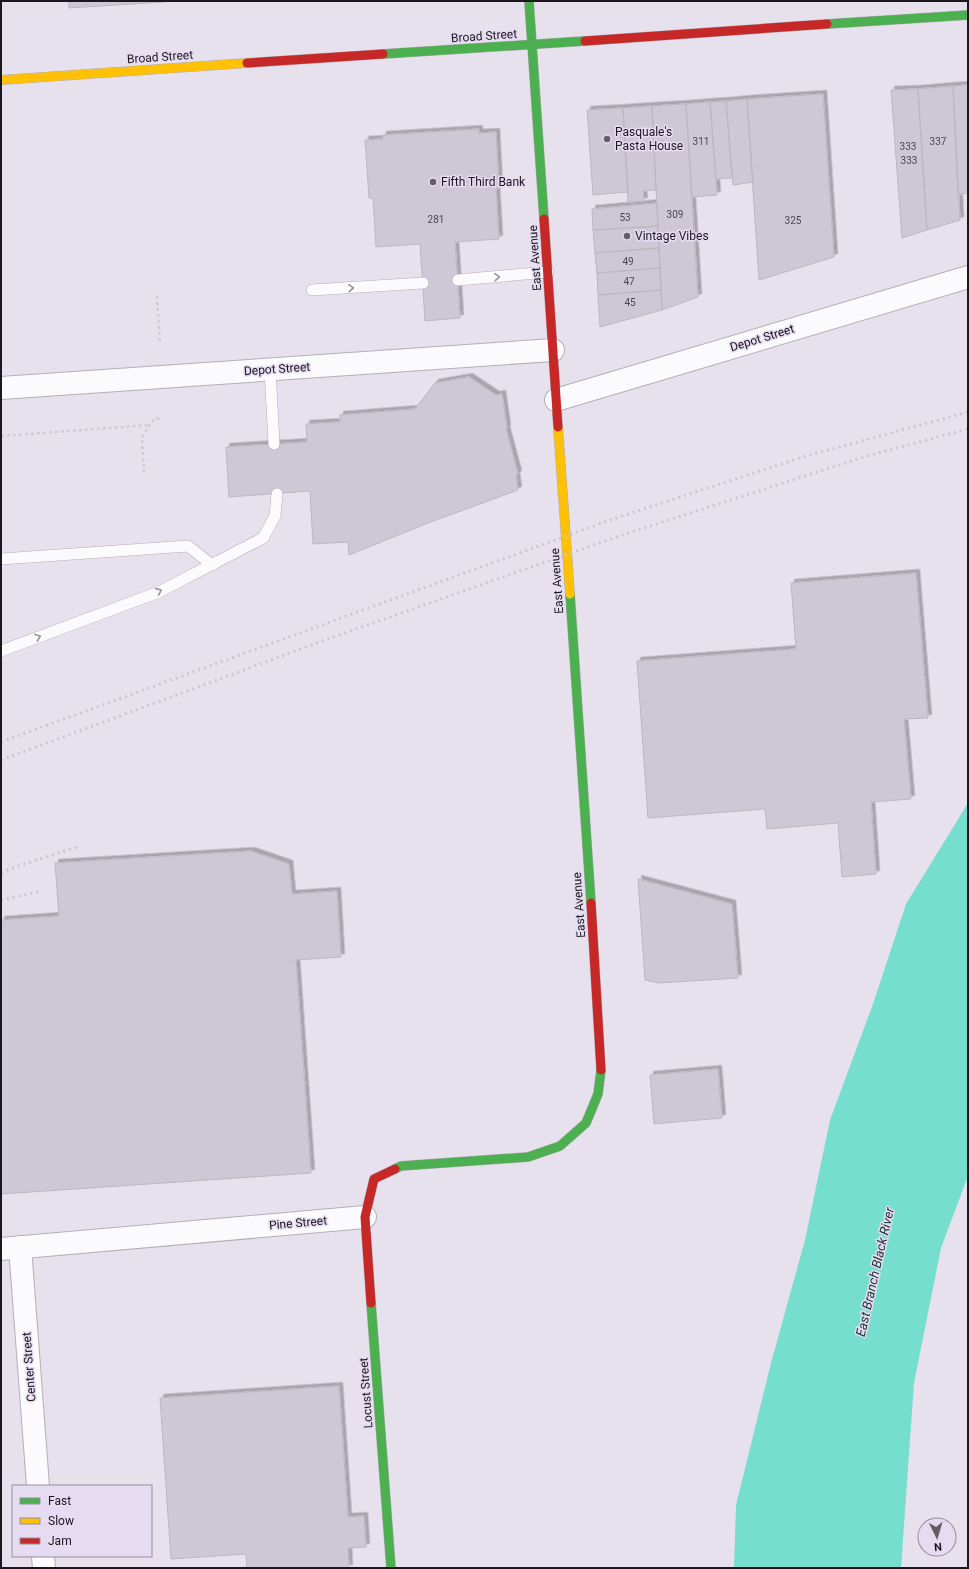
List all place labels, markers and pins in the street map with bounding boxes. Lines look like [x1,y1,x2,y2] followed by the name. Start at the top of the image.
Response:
[615,125,683,153] place label: Pasquale's Pasta House
[602,134,612,144] marker: Pasquale's Pasta House
[441,175,526,189] place label: Fifth Third Bank
[428,177,438,187] marker: Fifth Third Bank
[635,229,709,243] place label: Vintage Vibes
[622,231,632,241] marker: Vintage Vibes

